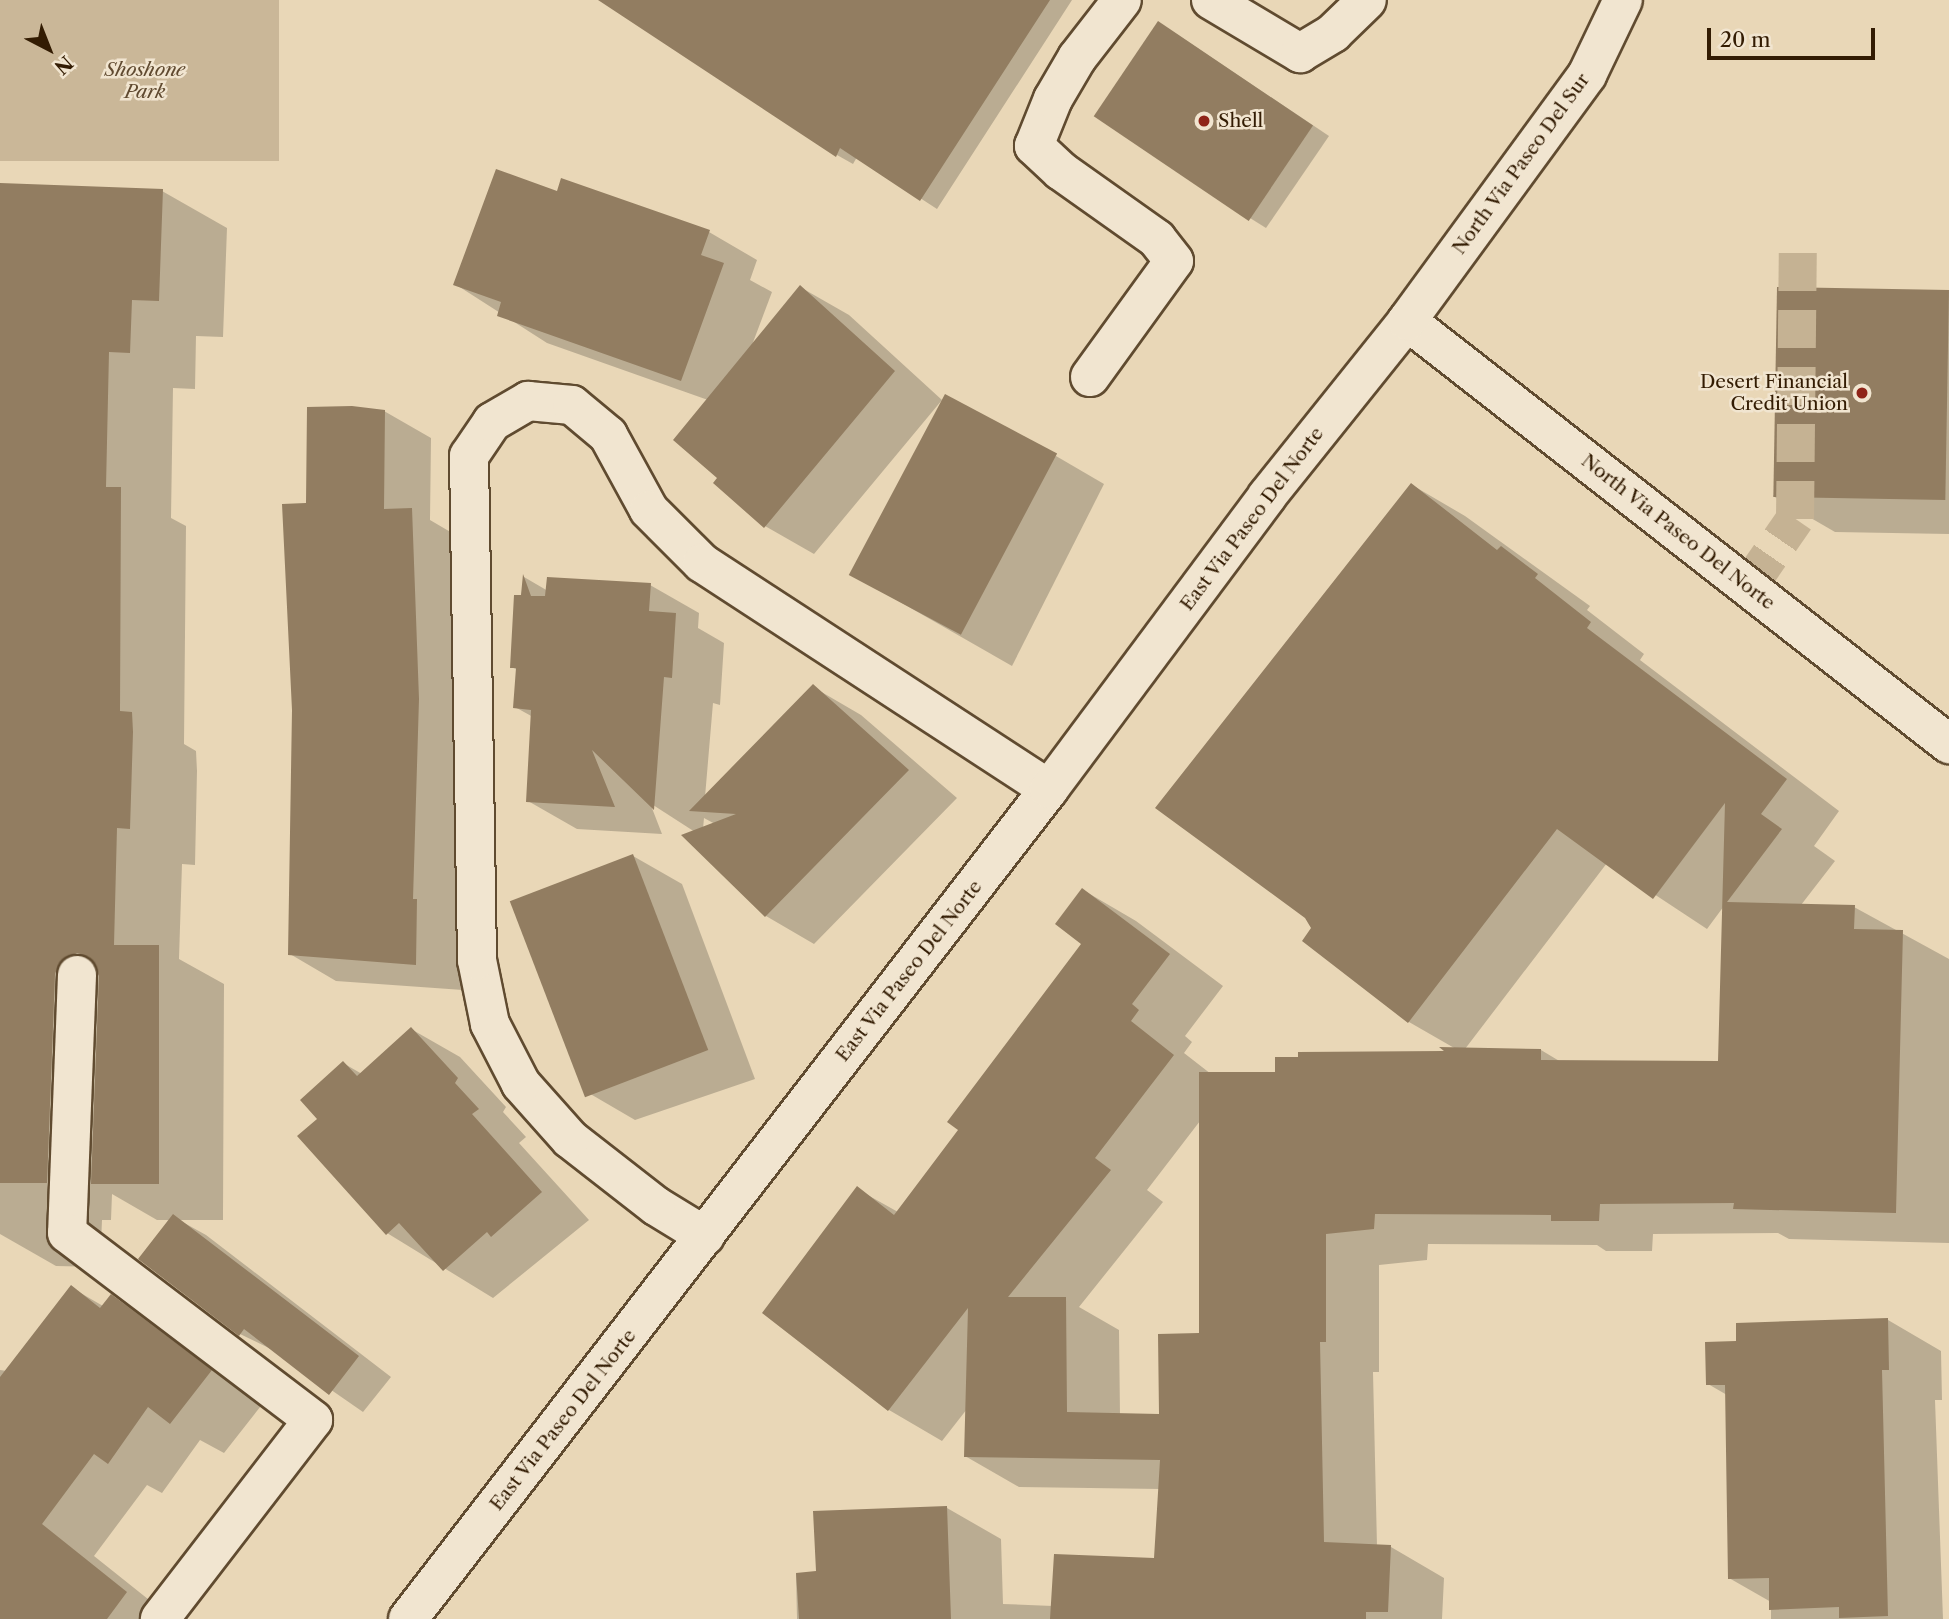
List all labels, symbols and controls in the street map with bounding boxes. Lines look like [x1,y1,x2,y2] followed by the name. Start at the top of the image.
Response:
[14,14,84,84] north arrow
[1711,14,1879,58] scale bar
[1720,27,1771,52] text: 20 m
[50,51,77,79] text: N
[105,59,185,103] park label: Shoshone Park
[1447,69,1595,259] street label: North Via Paseo Del Sur
[1218,110,1263,132] place label: Shell
[1196,113,1212,129] marker: Shell
[1700,371,1848,415] place label: Desert Financial Credit Union
[1854,385,1870,401] marker: Desert Financial Credit Union
[1175,422,1329,616] street label: East Via Paseo Del Norte
[1576,449,1780,615] street label: North Via Paseo Del Norte
[831,876,987,1066] street label: East Via Paseo Del Norte
[485,1325,641,1515] street label: East Via Paseo Del Norte

